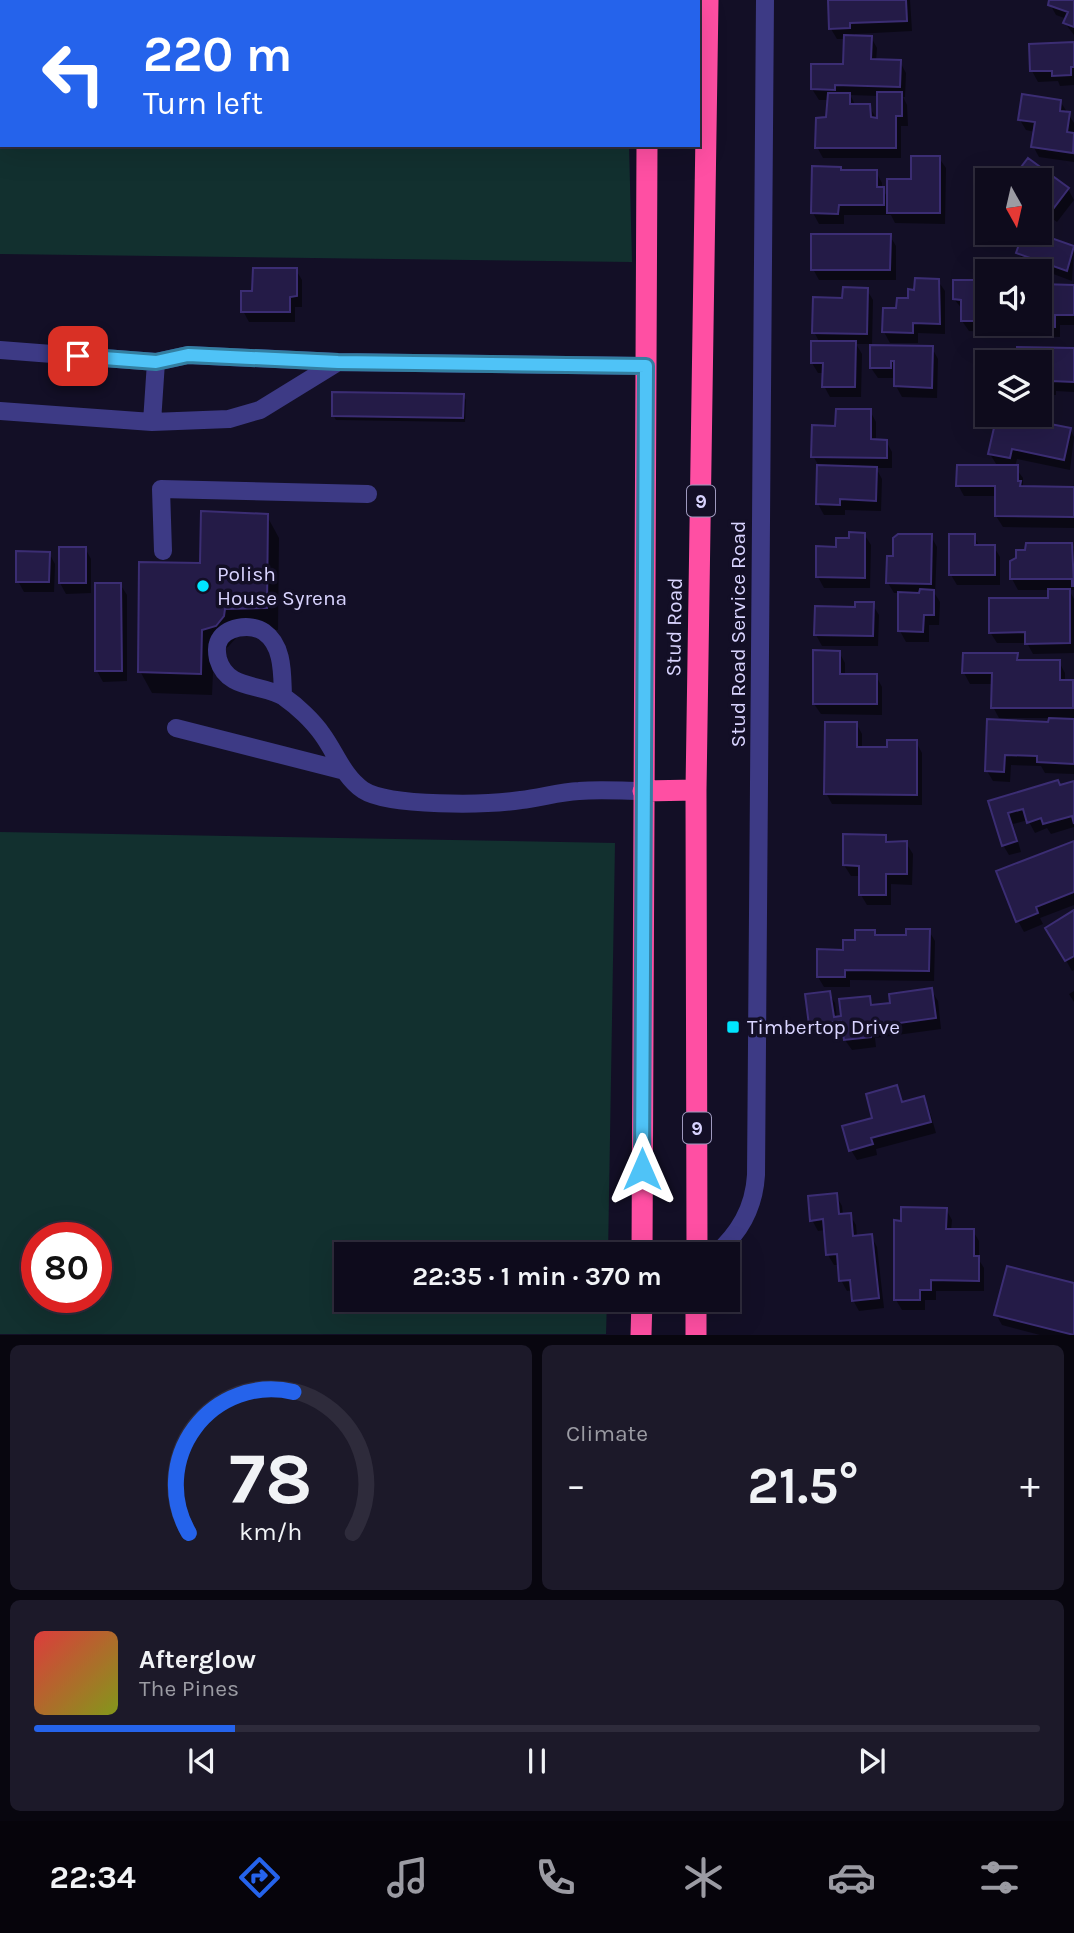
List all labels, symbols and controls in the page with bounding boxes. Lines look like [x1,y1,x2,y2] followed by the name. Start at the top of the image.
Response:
[143,26,292,83] text: 220 m
[28,28,119,119] icon: left
[143,85,263,122] text: Turn left
[975,168,1052,245] north arrow
[975,168,1052,427] map controls
[975,259,1052,336] button: sound
[48,326,108,386] pin
[59,337,97,375] icon: arrive
[975,350,1052,427] button: layers
[687,486,715,516] road number: 9
[726,521,750,747] street label: Stud Road Service Road
[217,562,347,610] place label: Polish House Syrena
[661,577,687,677] street label: Stud Road
[195,578,211,594] marker: Polish House Syrena
[747,1015,900,1039] place label: Timbertop Drive
[725,1019,741,1035] marker: Timbertop Drive
[683,1112,711,1144] road number: 9
[605,1132,679,1206] position arrow
[21,1222,112,1313] speed limit sign: 80
[412,1261,662,1292] text: 22:35 · 1 min · 370 m
[566,1420,648,1447] text: Climate
[229,1437,313,1522] text: 78
[747,1455,859,1516] text: 21.5°
[566,1463,586,1508] text: −
[1020,1463,1040,1508] text: +
[239,1517,303,1546] text: km/h
[139,1644,256,1675] text: Afterglow
[139,1675,239,1702] text: The Pines
[183,1742,221,1780] icon: previous
[518,1742,556,1780] icon: pause
[853,1742,891,1780] icon: next
[235,1853,284,1902] icon: directions
[383,1853,432,1902] icon: music
[531,1853,580,1902] icon: phone
[679,1853,728,1902] icon: climate
[827,1853,876,1902] icon: car
[975,1853,1024,1902] icon: filters
[50,1859,136,1896] text: 22:34

